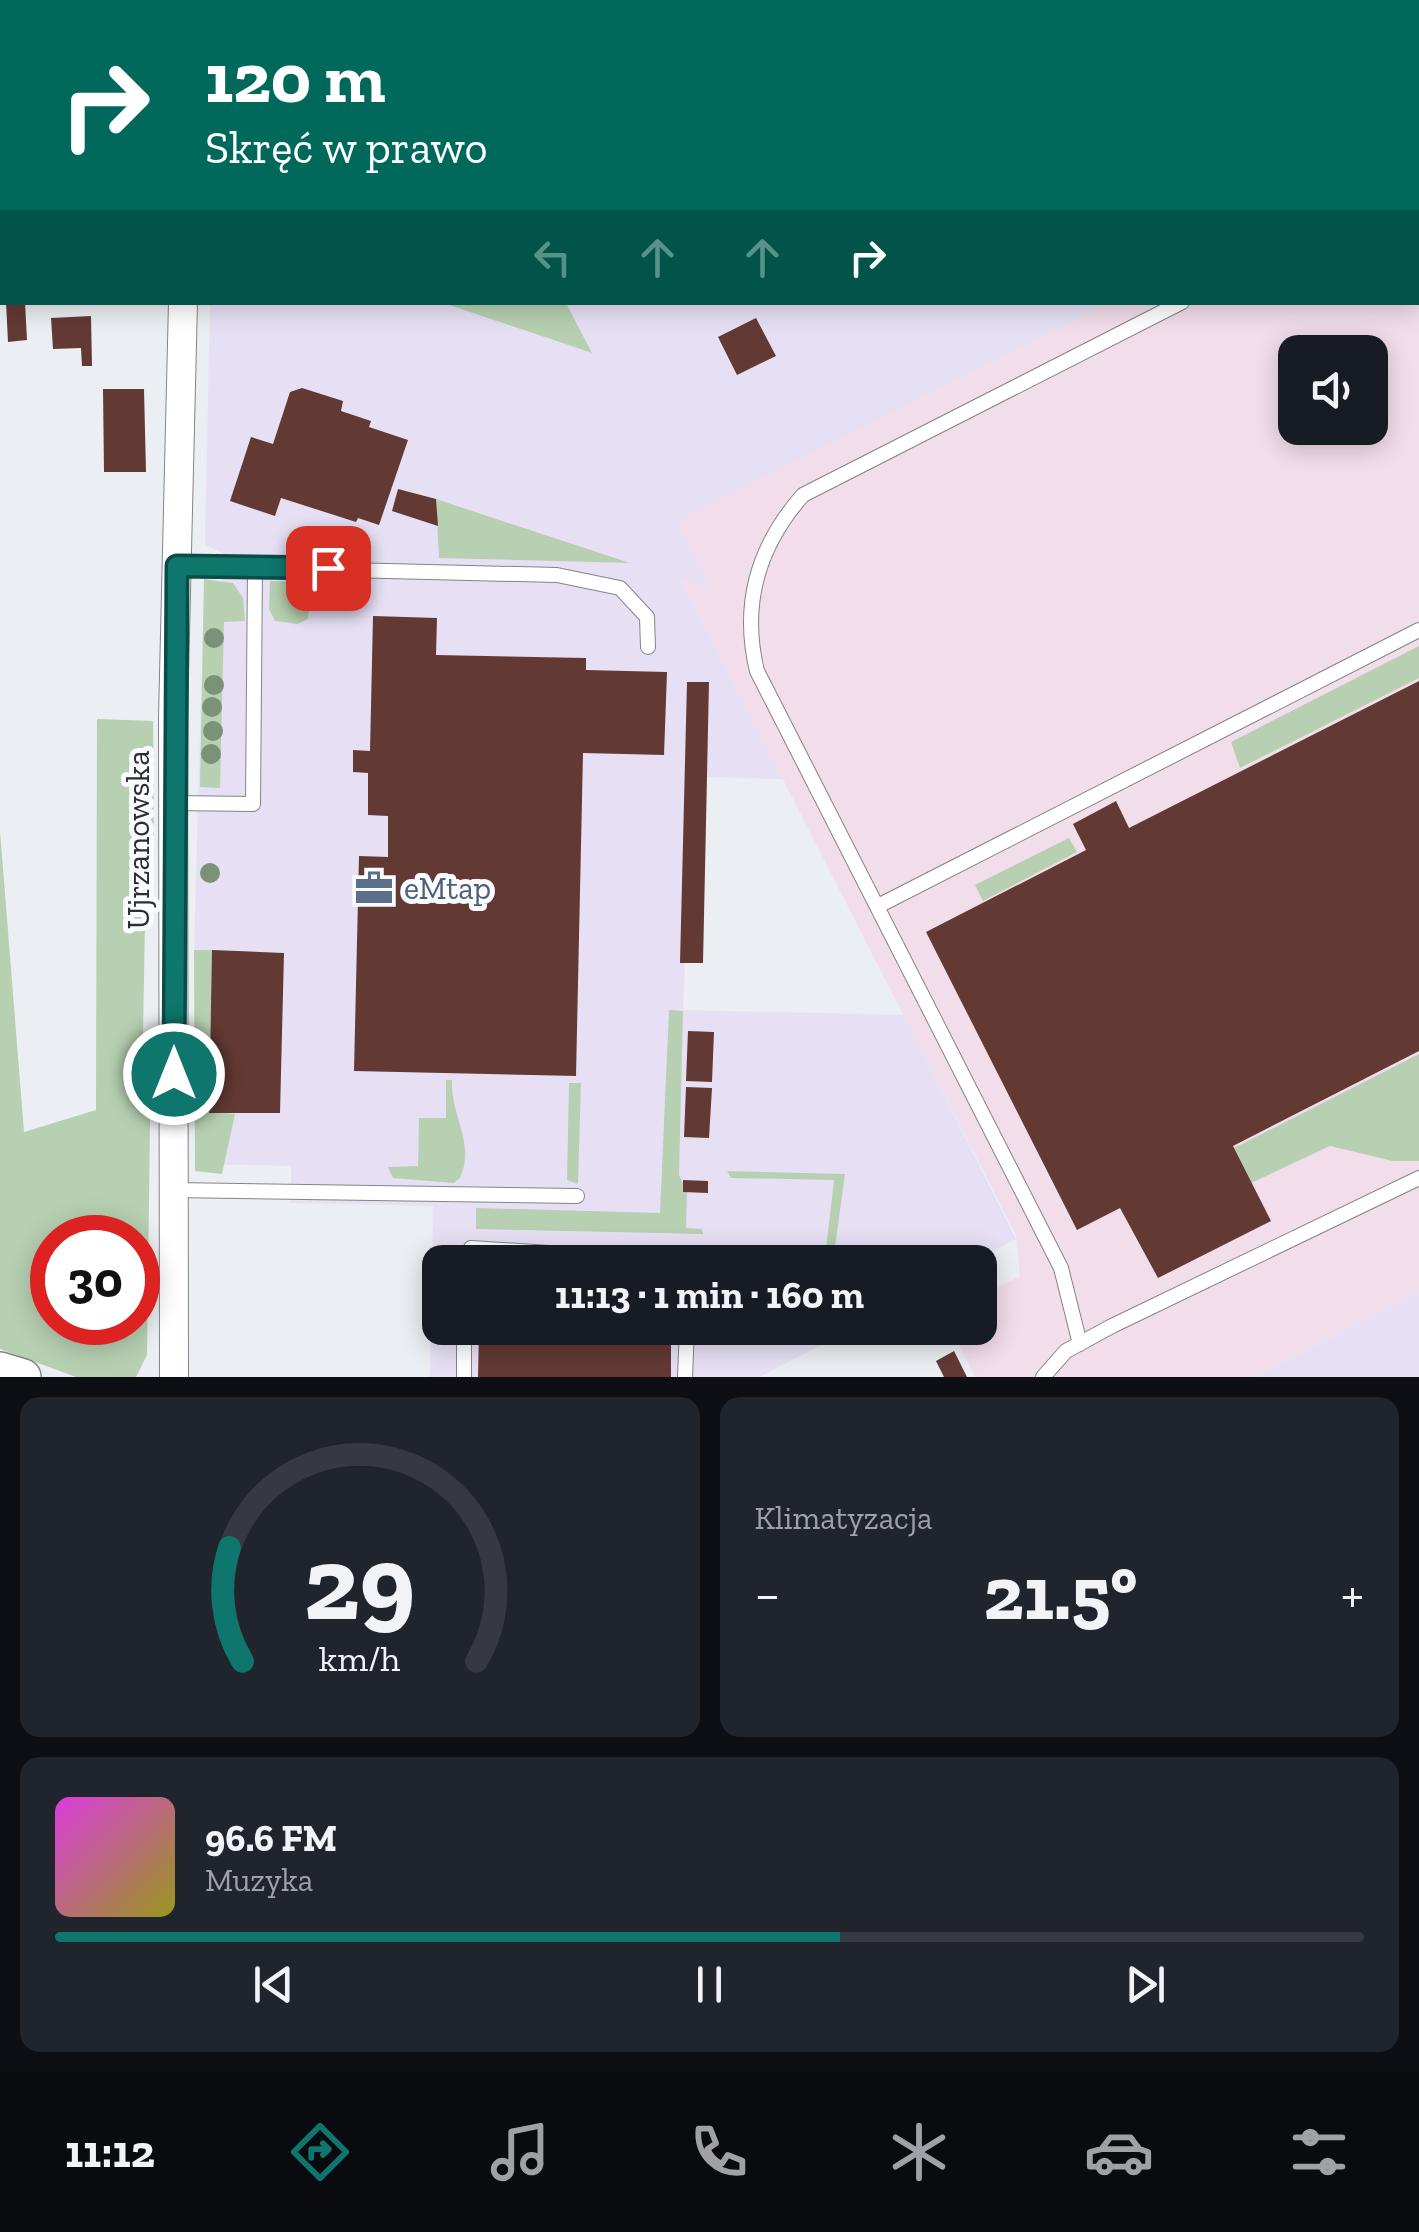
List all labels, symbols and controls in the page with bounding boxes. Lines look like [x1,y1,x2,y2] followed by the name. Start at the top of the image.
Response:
[205,36,386,120] text: 120 m
[40,40,170,170] icon: right
[205,121,488,175] text: Skręć w prawo
[525,230,580,285] icon: left
[630,230,685,285] icon: ahead
[735,230,790,285] icon: ahead
[840,230,895,285] icon: right
[1278,335,1388,445] map controls
[1278,335,1388,445] button: sound
[286,526,371,611] pin
[301,541,356,596] icon: arrive
[119,750,157,930] street label: Ujrzanowska
[353,867,395,909] office icon: eMtap
[404,869,491,907] place label: eMtap
[122,1022,226,1126] position arrow
[30,1215,160,1345] speed limit sign: 30
[555,1272,864,1318] text: 11:13 · 1 min · 160 m
[755,1499,932,1537] text: Klimatyzacja
[304,1521,416,1646] text: 29
[984,1548,1138,1638] text: 21.5°
[755,1561,780,1627] text: −
[1341,1561,1364,1627] text: +
[319,1637,401,1680] text: km/h
[205,1815,337,1861] text: 96.6 FM
[205,1861,313,1899] text: Muzyka
[246,1957,301,2012] icon: previous
[682,1957,737,2012] icon: pause
[1118,1957,1173,2012] icon: next
[285,2117,355,2187] icon: directions
[485,2117,555,2187] icon: music
[684,2117,754,2187] icon: phone
[884,2117,954,2187] icon: climate
[1084,2117,1154,2187] icon: car
[1284,2117,1354,2187] icon: filters
[65,2125,155,2179] text: 11:12

